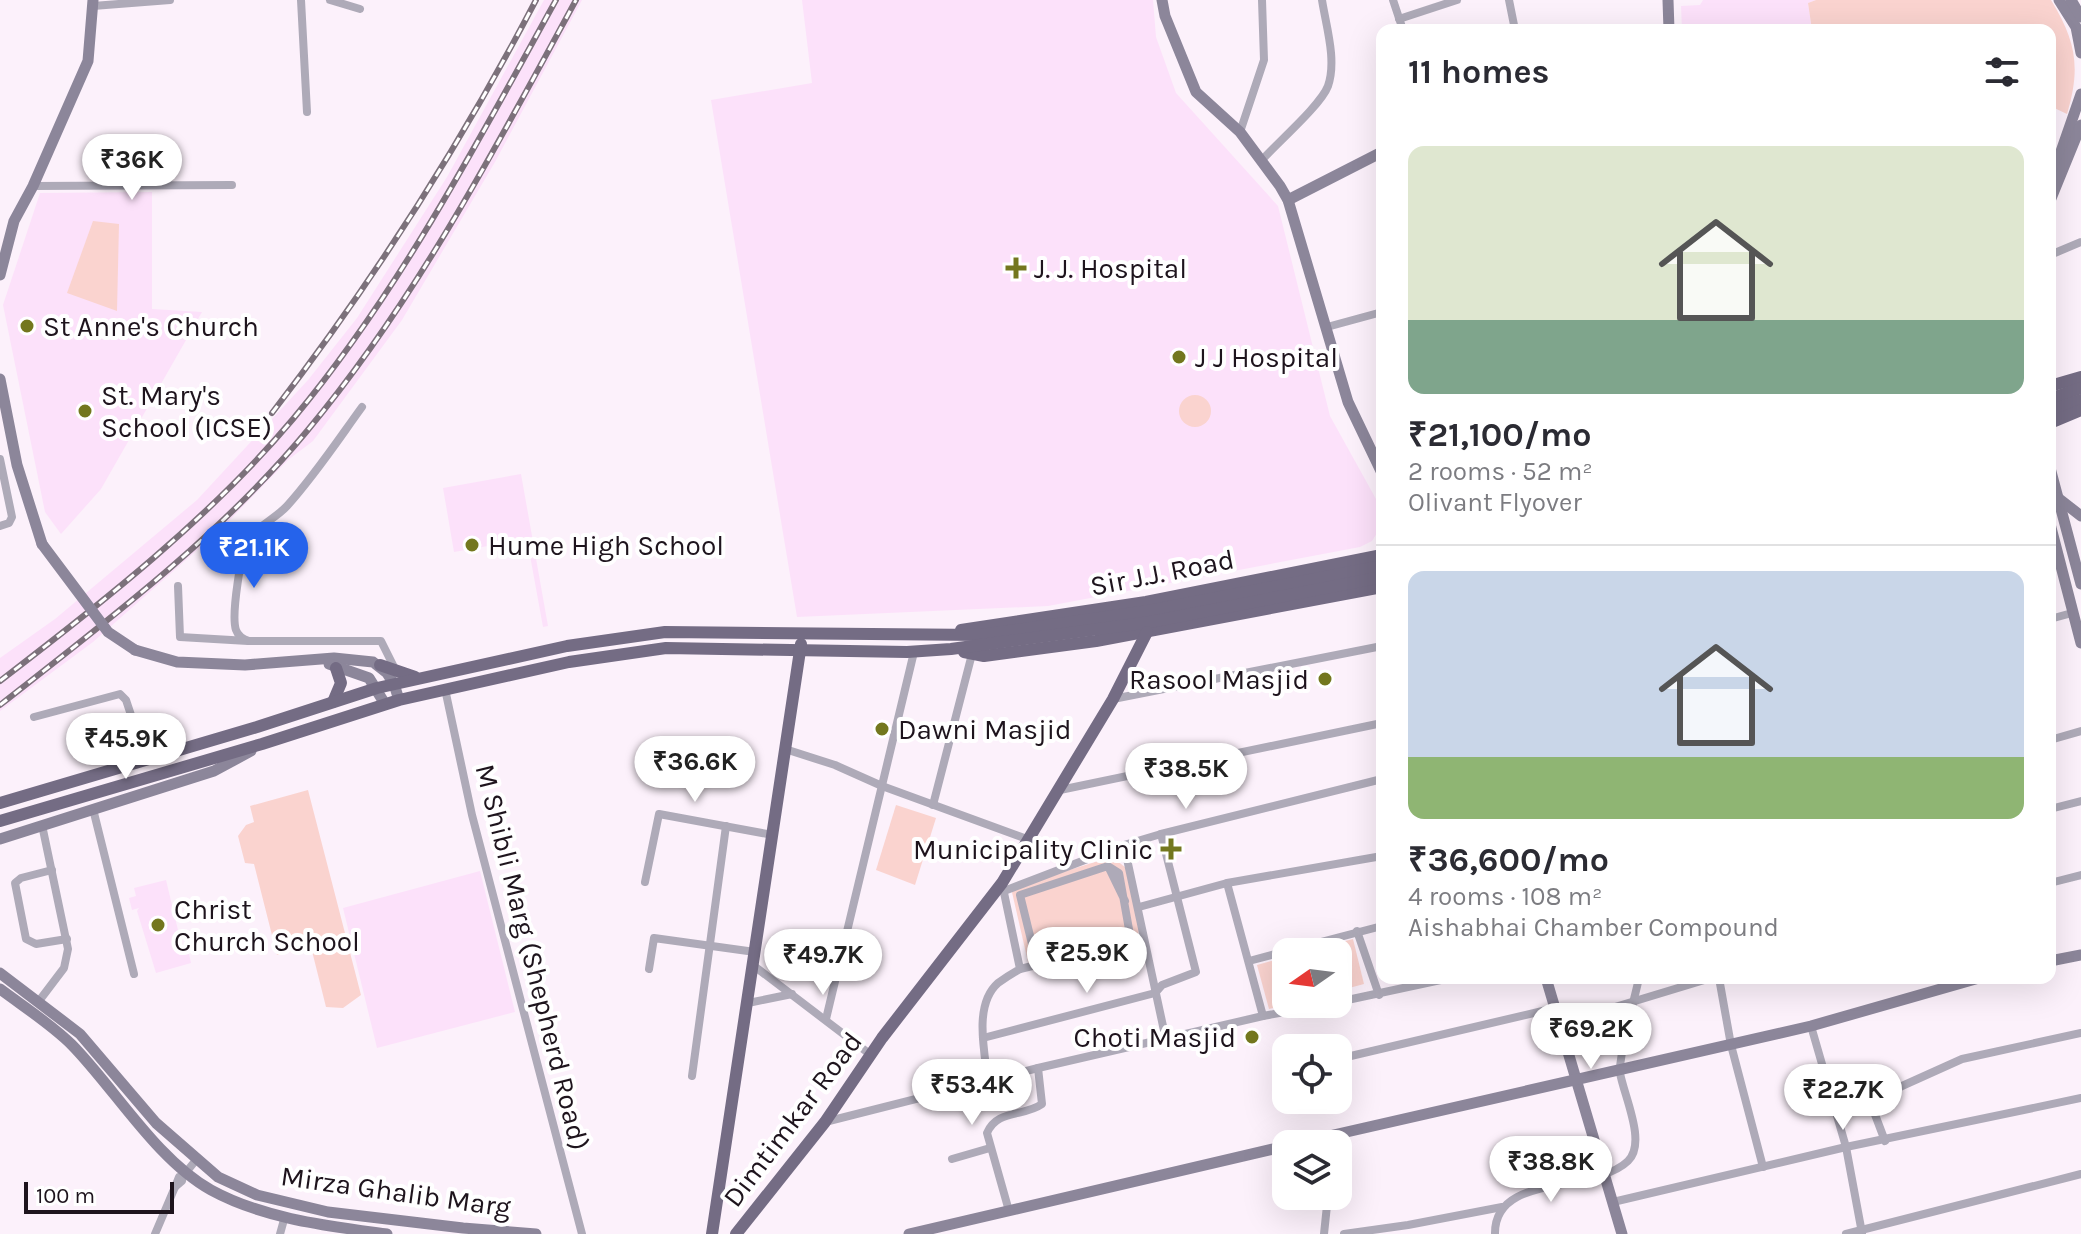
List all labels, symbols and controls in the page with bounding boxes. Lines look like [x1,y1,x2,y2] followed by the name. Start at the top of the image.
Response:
[1980,50,2024,94] icon: filters
[1408,52,1550,92] text: 11 homes
[85,134,179,202] pin: ₹36K
[100,144,164,175] text: ₹36K
[1644,198,1788,342] icon: home
[1034,252,1187,285] place label: J. J. Hospital
[1005,257,1027,279] marker: J. J. Hospital
[43,310,259,343] place label: St Anne's Church
[18,317,36,335] marker: St Anne's Church
[1195,341,1338,374] place label: J J Hospital
[1170,348,1188,366] marker: J J Hospital
[101,379,272,444] place label: St. Mary's School (ICSE)
[76,402,94,420] marker: St. Mary's School (ICSE)
[1408,415,1591,455] text: ₹21,100/mo
[1408,456,1593,487] text: 2 rooms · 52 m²
[1408,487,1582,518] text: Olivant Flyover
[189,522,319,590] pin: ₹21.1K
[488,529,724,562] place label: Hume High School
[218,532,290,563] text: ₹21.1K
[463,536,481,554] marker: Hume High School
[1087,542,1237,603] street label: Sir J.J. Road
[1644,623,1788,767] icon: home
[1129,663,1309,696] place label: Rasool Masjid
[1316,670,1334,688] marker: Rasool Masjid
[61,713,191,781] pin: ₹45.9K
[898,713,1072,746] place label: Dawni Masjid
[873,720,891,738] marker: Dawni Masjid
[84,723,168,754] text: ₹45.9K
[630,736,760,804] pin: ₹36.6K
[1121,743,1251,811] pin: ₹38.5K
[652,746,738,777] text: ₹36.6K
[1143,753,1229,784] text: ₹38.5K
[469,761,597,1154] street label: M Shibli Marg (Shepherd Road)
[913,833,1153,866] place label: Municipality Clinic
[1160,838,1182,860] marker: Municipality Clinic
[1408,840,1609,880] text: ₹36,600/mo
[1408,881,1602,912] text: 4 rooms · 108 m²
[174,893,360,958] place label: Christ Church School
[1408,912,1779,943] text: Aishabhai Chamber Compound
[149,916,167,934] marker: Christ Church School
[1022,927,1152,995] pin: ₹25.9K
[758,929,888,997] pin: ₹49.7K
[1045,937,1129,968] text: ₹25.9K
[1272,938,1352,1018] north arrow
[1272,938,1352,1210] map controls
[782,939,864,970] text: ₹49.7K
[1526,1003,1656,1071] pin: ₹69.2K
[1549,1013,1633,1044] text: ₹69.2K
[1074,1021,1236,1054] place label: Choti Masjid
[716,1025,869,1213] street label: Dimtimkar Road
[1243,1028,1261,1046] marker: Choti Masjid
[1272,1034,1352,1114] button: locate
[907,1059,1037,1127] pin: ₹53.4K
[1778,1064,1908,1132] pin: ₹22.7K
[930,1069,1014,1100] text: ₹53.4K
[1802,1074,1884,1105] text: ₹22.7K
[1272,1130,1352,1210] button: layers
[1486,1136,1616,1204] pin: ₹38.8K
[1507,1146,1595,1177] text: ₹38.8K
[279,1159,513,1224] street label: Mirza Ghalib Marg
[24,1178,174,1214] scale bar
[36,1183,95,1209] text: 100 m

